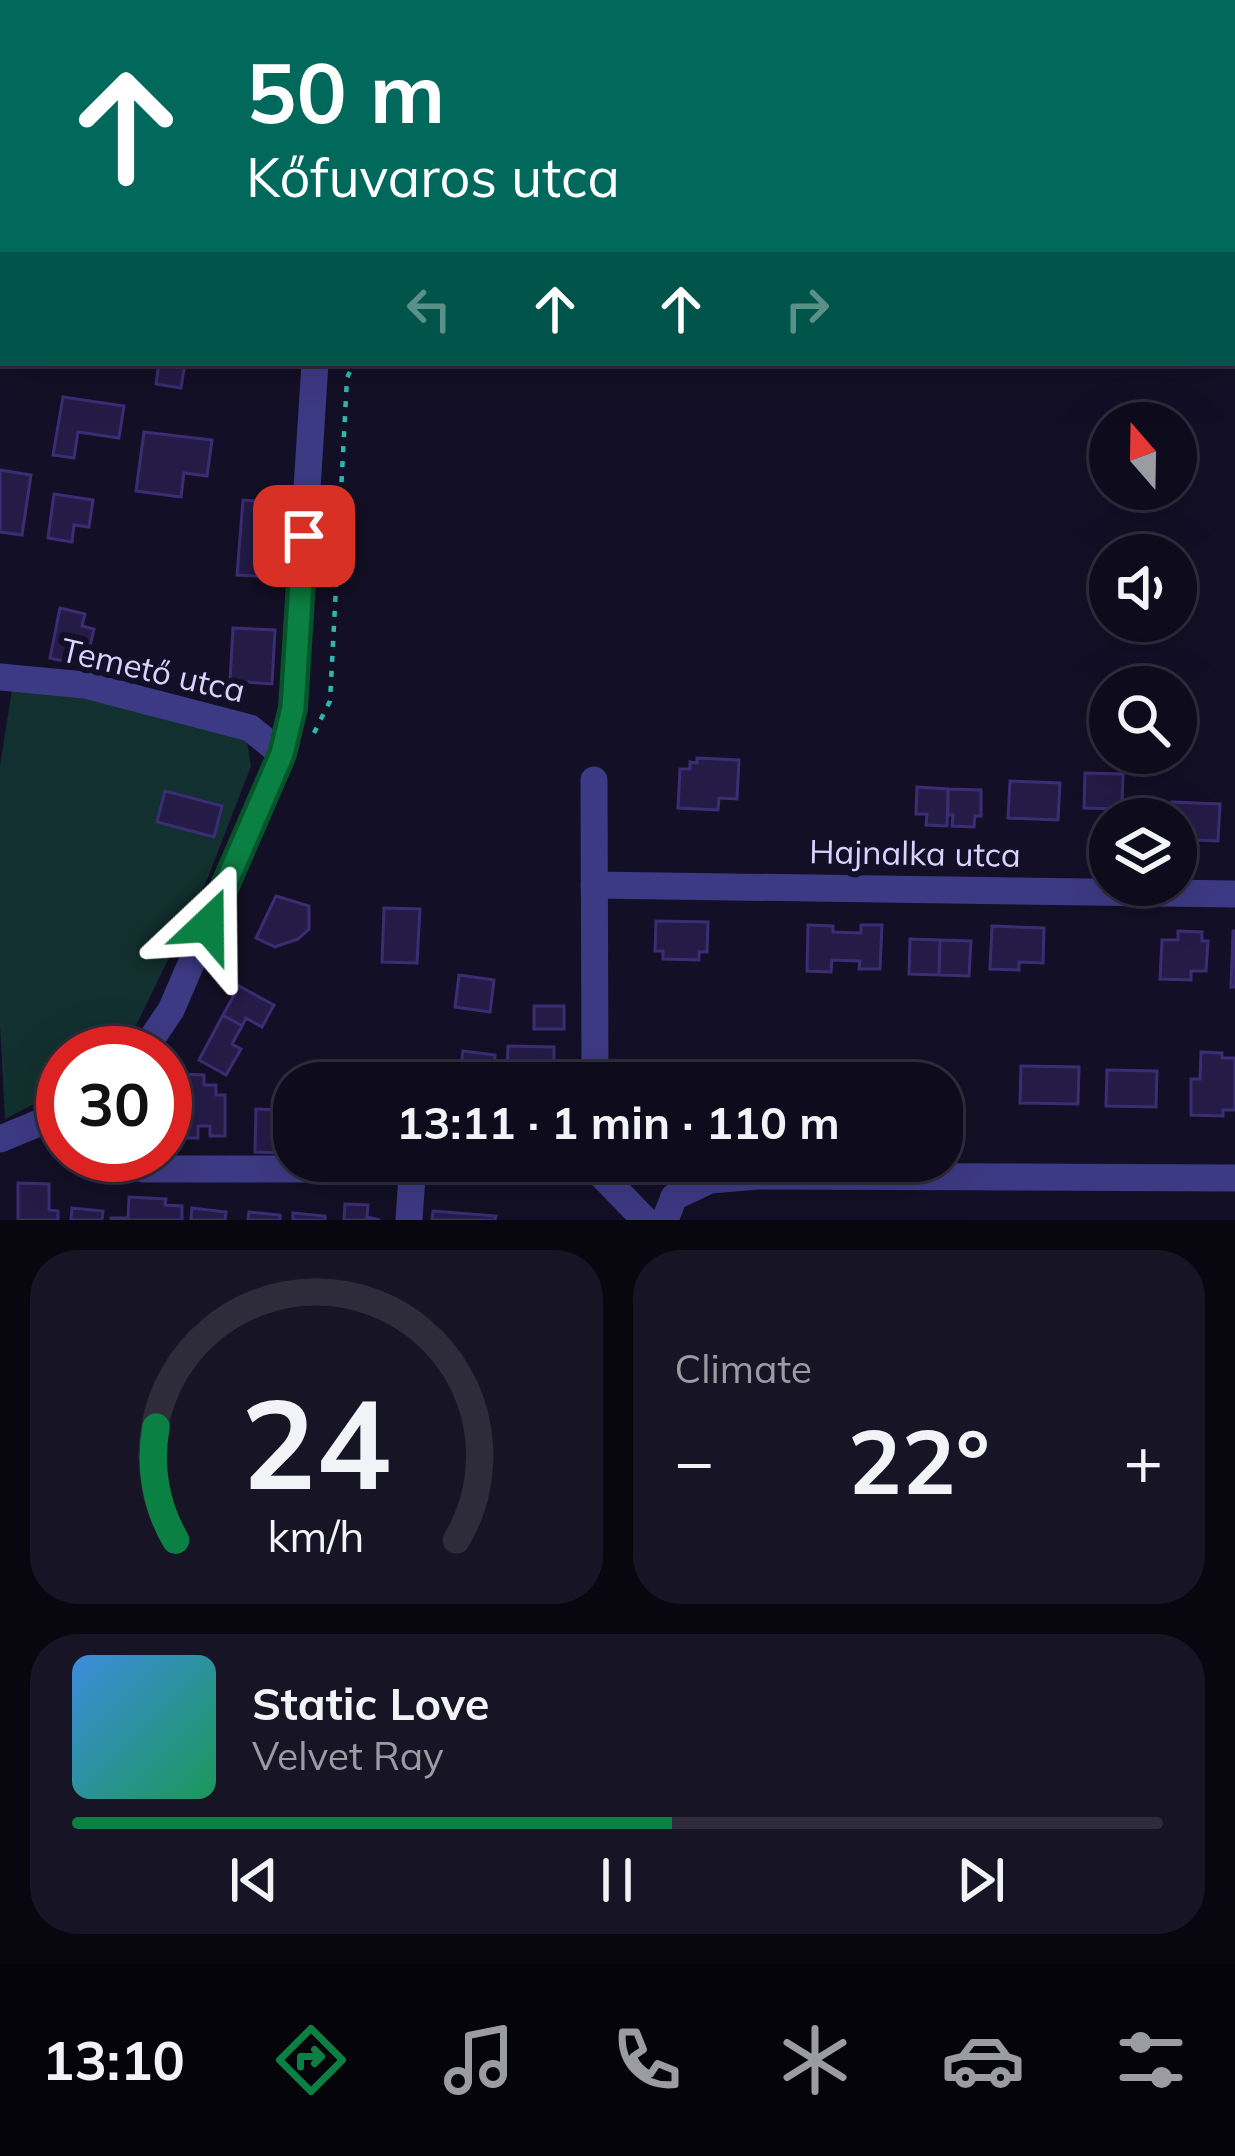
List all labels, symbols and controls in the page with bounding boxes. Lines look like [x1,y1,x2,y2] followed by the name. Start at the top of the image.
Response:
[246,39,445,144] text: 50 m
[48,48,204,204] icon: ahead
[246,143,620,211] text: Kőfuvaros utca
[396,276,462,342] icon: left
[522,276,588,342] icon: ahead
[648,276,714,342] icon: ahead
[774,276,840,342] icon: right
[1089,402,1197,510] north arrow
[1089,402,1197,906] map controls
[253,485,355,587] pin
[271,503,337,569] icon: arrive
[1089,534,1197,642] button: sound
[57,628,249,711] street label: Temető utca
[1089,666,1197,774] button: search
[1089,798,1197,906] button: layers
[809,830,1021,875] street label: Hajnalka utca
[145,862,271,988] position arrow
[36,1026,192,1182] speed limit sign: 30
[396,1094,840,1150] text: 13:11 · 1 min · 110 m
[675,1344,812,1393] text: Climate
[241,1364,391,1520] text: 24
[848,1404,990,1517] text: 22°
[675,1419,714,1502] text: −
[1123,1419,1163,1502] text: +
[268,1509,365,1563] text: km/h
[252,1675,489,1731] text: Static Love
[252,1731,444,1780] text: Velvet Ray
[221,1847,287,1913] icon: previous
[584,1847,650,1913] icon: pause
[948,1847,1014,1913] icon: next
[269,2018,353,2102] icon: directions
[437,2018,521,2102] icon: music
[605,2018,689,2102] icon: phone
[773,2018,857,2102] icon: climate
[941,2018,1025,2102] icon: car
[1109,2018,1193,2102] icon: filters
[42,2026,185,2094] text: 13:10

